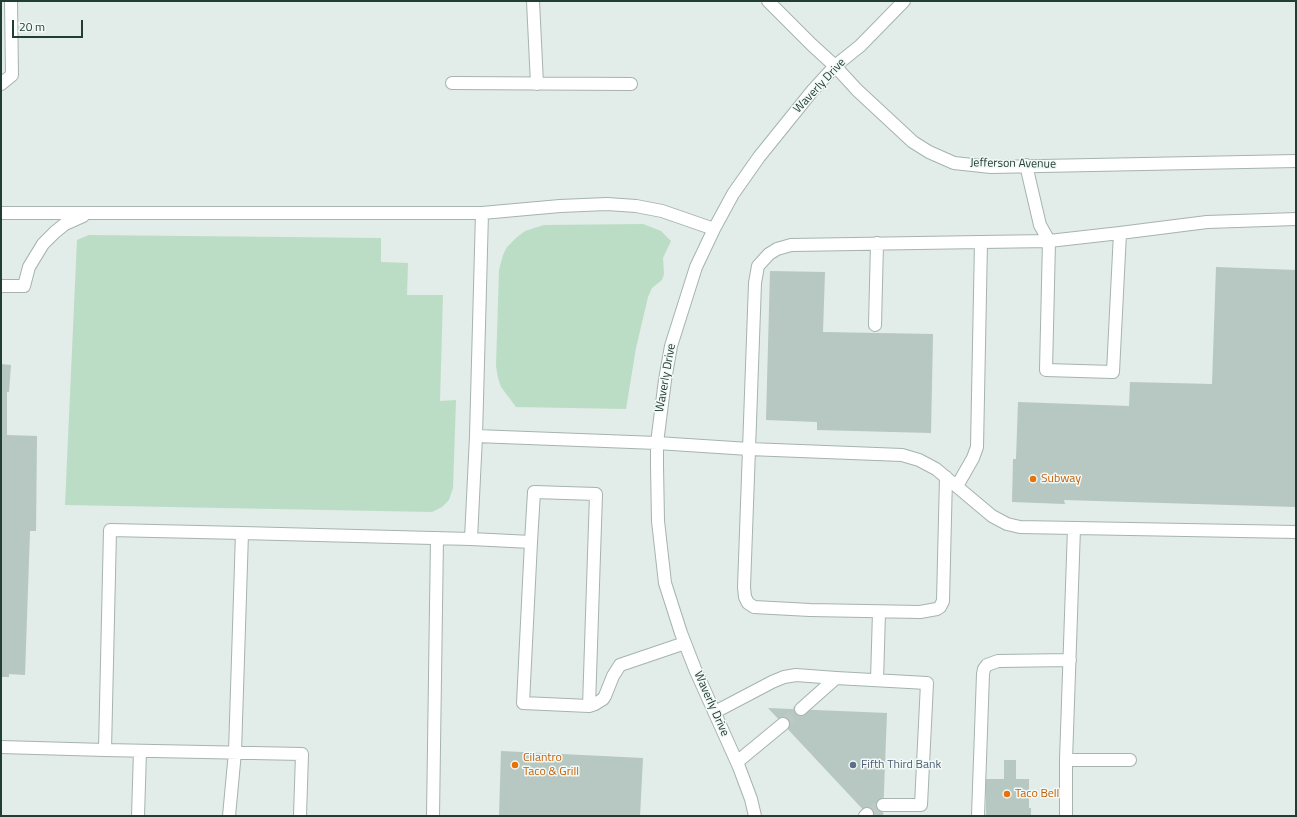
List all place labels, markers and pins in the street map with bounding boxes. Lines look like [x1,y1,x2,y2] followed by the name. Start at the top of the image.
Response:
[1041,472,1081,486] place label: Subway
[1028,474,1038,484] marker: Subway
[523,751,579,779] place label: Cilantro Taco & Grill
[861,758,941,772] place label: Fifth Third Bank
[510,760,520,770] marker: Cilantro Taco & Grill
[848,760,858,770] marker: Fifth Third Bank
[1015,787,1059,801] place label: Taco Bell
[1002,789,1012,799] marker: Taco Bell

